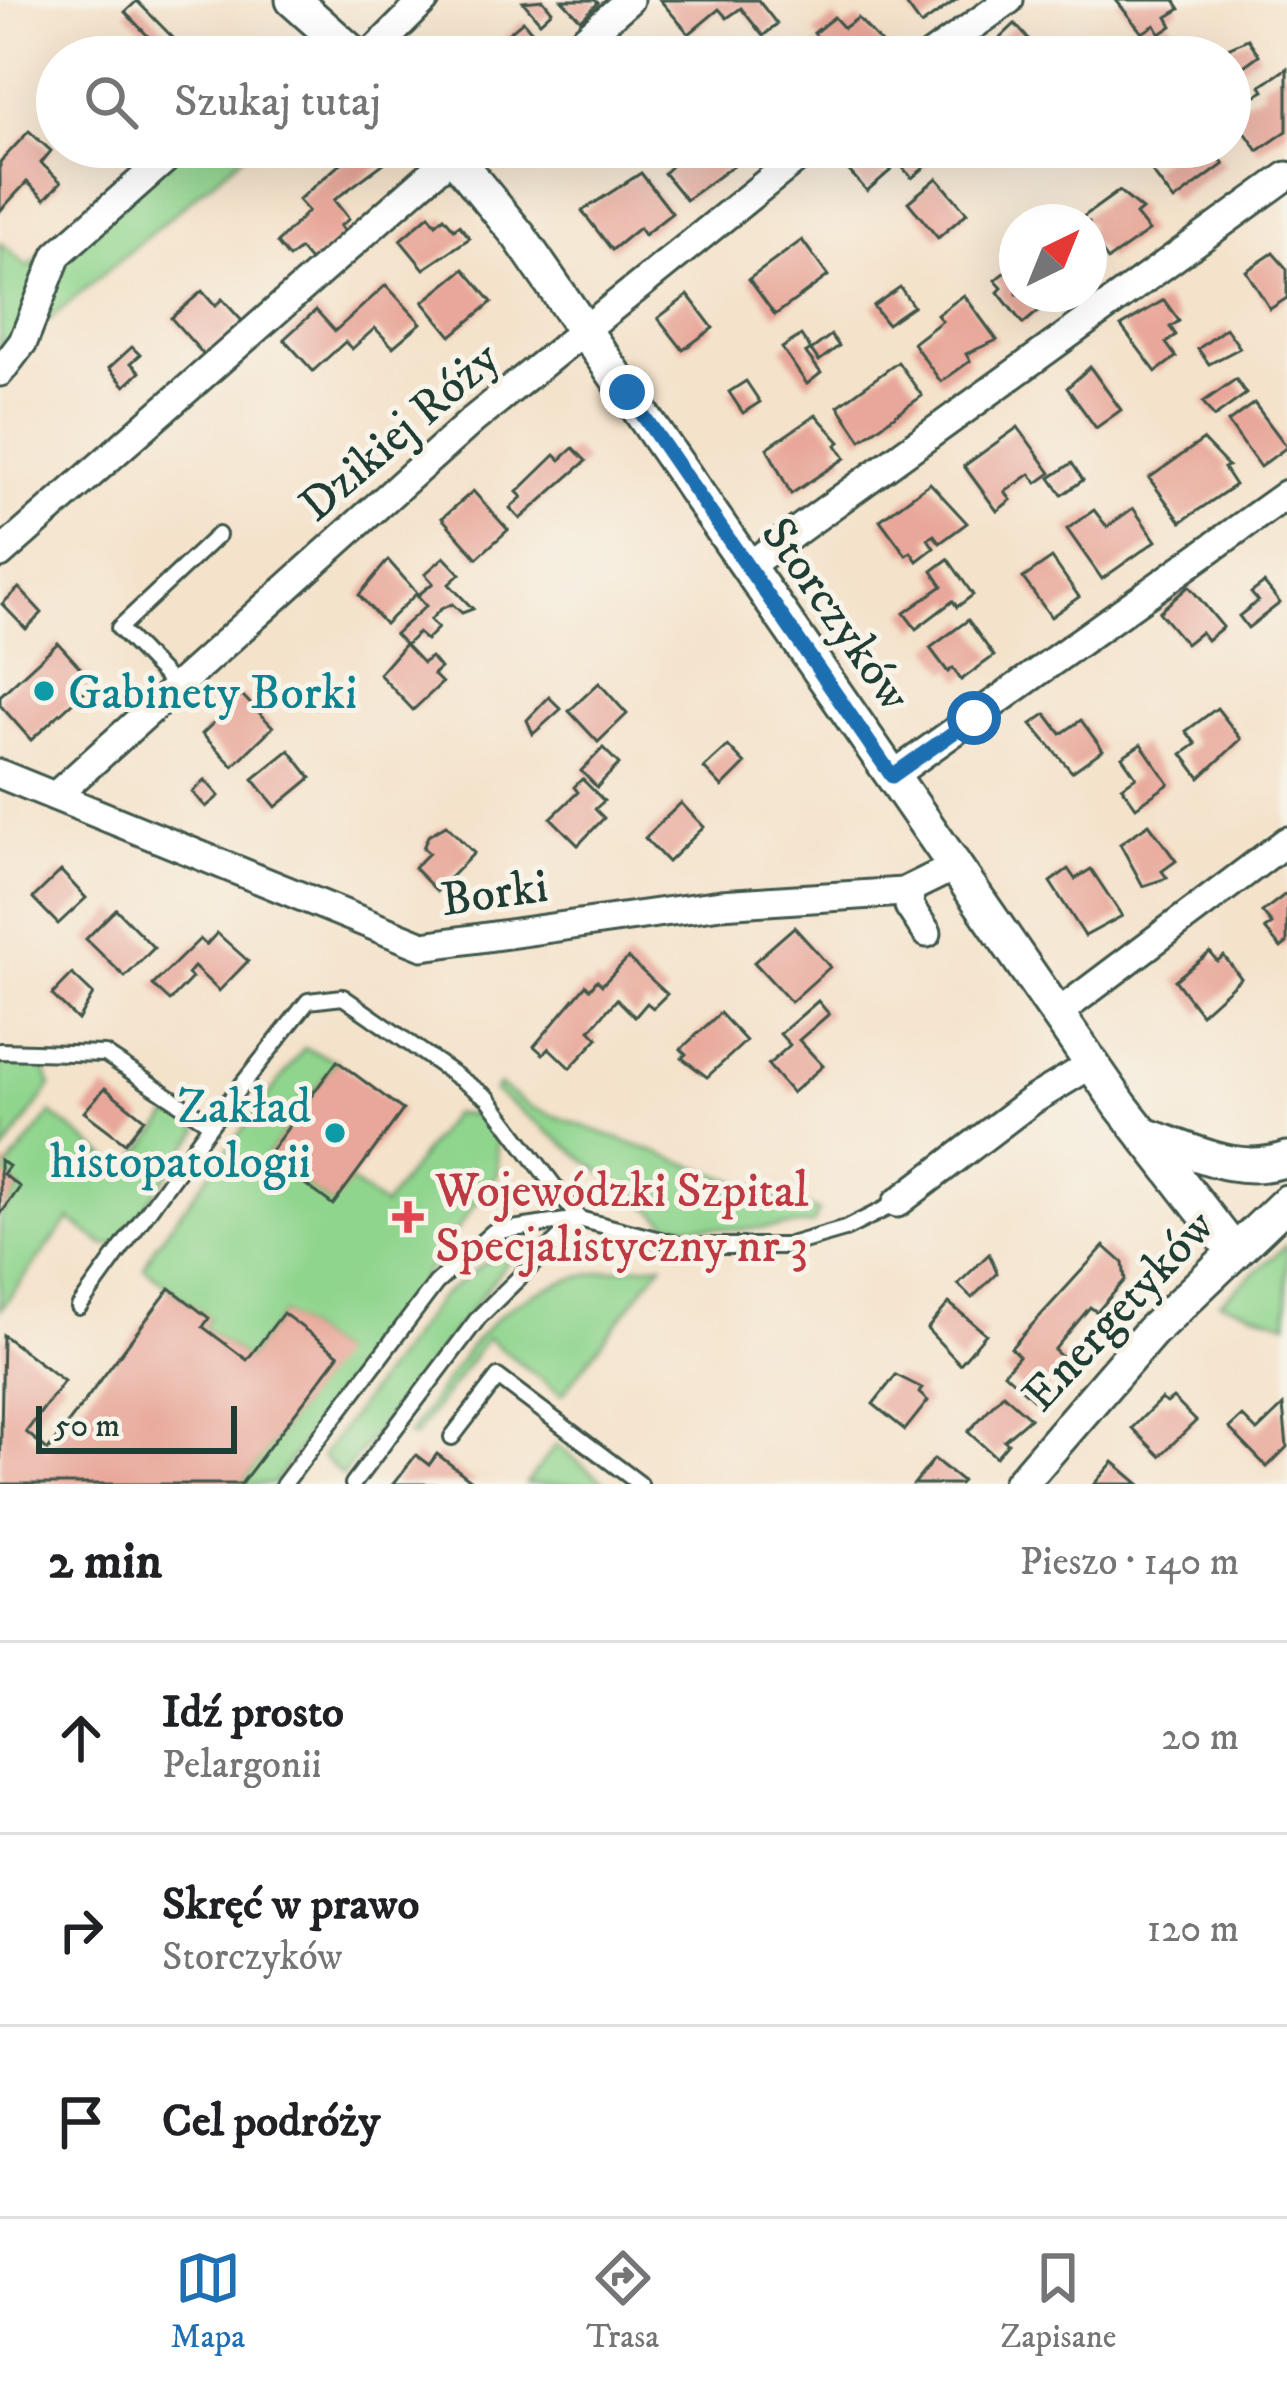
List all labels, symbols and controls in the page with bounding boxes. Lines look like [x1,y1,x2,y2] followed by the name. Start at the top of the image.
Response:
[36,36,1251,168] search box
[78,69,144,135] icon: search
[174,74,381,130] text: Szukaj tutaj
[999,204,1107,312] north arrow
[288,329,512,535] street label: Dzikiej Róży
[600,365,654,419] route end
[747,507,924,723] street label: Storczyków
[68,664,357,724] place label: Gabinety Borki
[31,678,57,704] marker: Gabinety Borki
[947,691,1001,745] route start
[437,857,552,931] street label: Borki
[50,1078,311,1193] place label: Zakład histopatologii
[322,1120,348,1146] marker: Zakład histopatologii
[434,1162,809,1277] place label: Wojewódzki Szpital Specjalistyczny nr 3
[1010,1197,1228,1425] street label: Energetyków
[392,1201,424,1233] marker: Wojewódzki Szpital Specjalistyczny nr 3
[36,1400,237,1453] scale bar
[54,1406,120,1447] text: 50 m
[48,1530,162,1594] text: 2 min
[1020,1538,1239,1587] text: Pieszo · 140 m
[162,1685,344,1741] text: Idź prosto
[48,1705,114,1771] icon: ahead
[1161,1713,1239,1762] text: 20 m
[162,1741,322,1790] text: Pelargonii
[162,1877,419,1933] text: Skręć w prawo
[48,1897,114,1963] icon: right
[1147,1905,1239,1954] text: 120 m
[162,1933,343,1982] text: Storczyków
[48,2089,114,2155] icon: arrive
[162,2094,380,2150] text: Cel podróży
[171,2245,245,2358] tab: Mapa
[586,2245,659,2358] tab: Trasa
[1000,2245,1116,2358] tab: Zapisane

